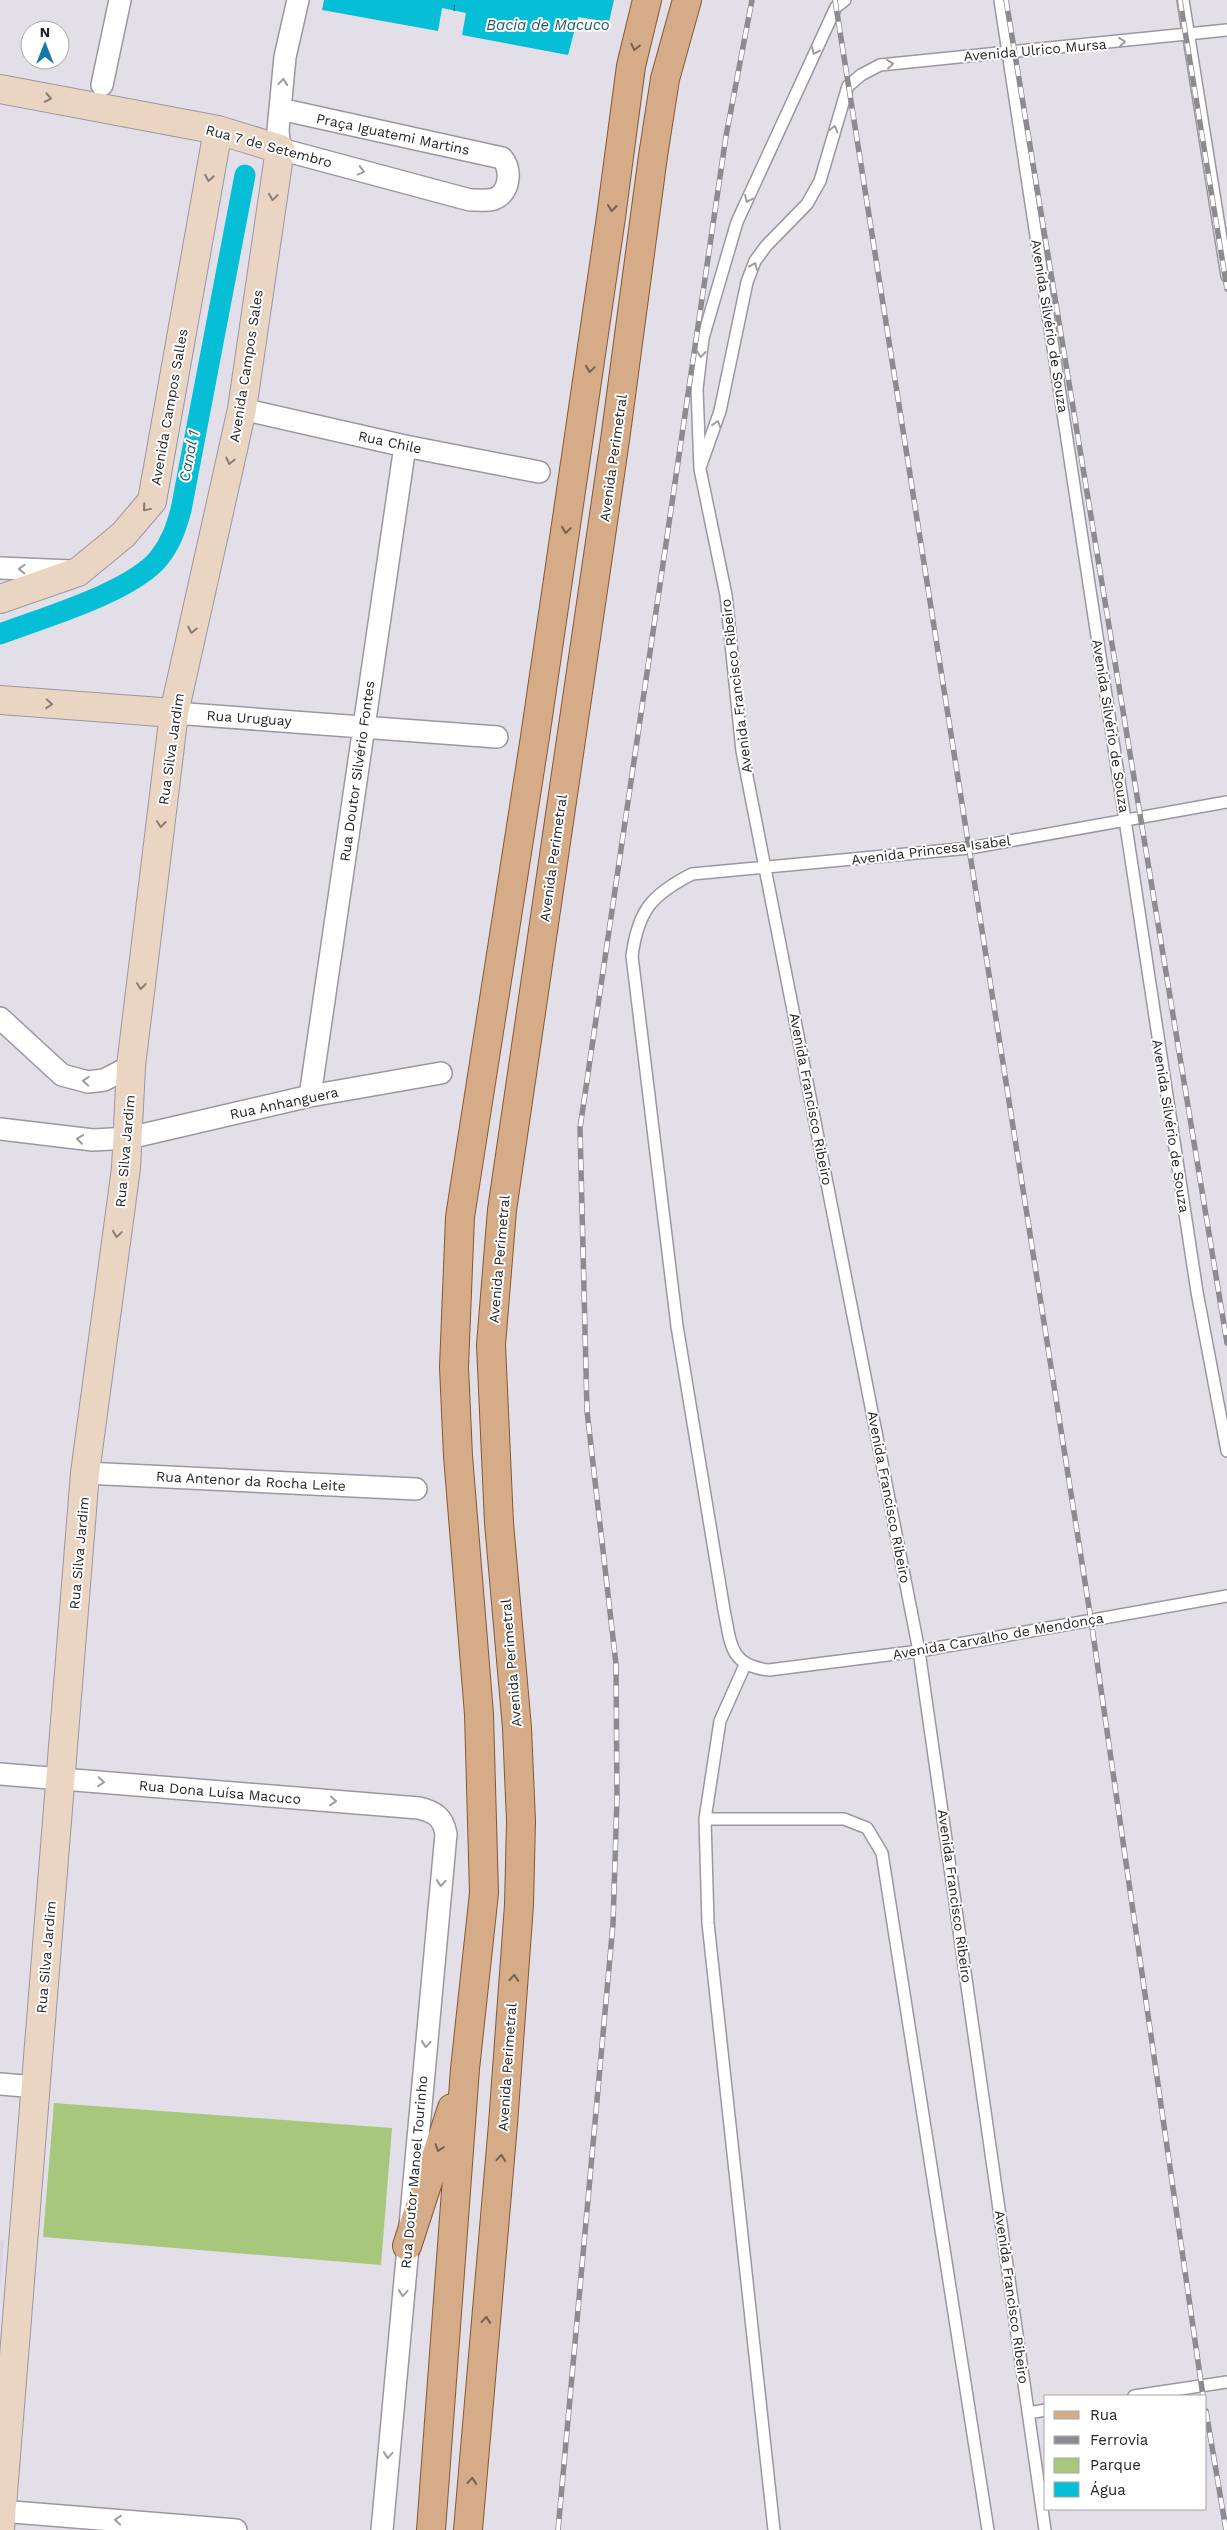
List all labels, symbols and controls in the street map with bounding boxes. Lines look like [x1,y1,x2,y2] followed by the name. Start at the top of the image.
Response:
[486,16,610,34] water label: Bacia de Macuco
[20,20,70,70] north arrow
[40,24,50,40] text: N
[963,36,1107,64] street label: Avenida Ulrico Mursa
[1118,37,1126,48] one-way arrow
[630,43,641,52] one-way arrow
[811,46,822,55] one-way arrow
[887,59,895,70] one-way arrow
[277,78,288,86] one-way arrow
[44,92,52,102] one-way arrow
[315,110,471,158] street label: Praça Iguatemi Martins
[204,121,334,171] street label: Rua 7 de Setembro
[829,126,839,134] one-way arrow
[356,165,364,175] one-way arrow
[205,174,215,183] one-way arrow
[268,193,278,201] one-way arrow
[743,194,754,203] one-way arrow
[607,205,618,213] one-way arrow
[1028,238,1072,414] street label: Avenida Silvério de Souza
[747,262,758,271] one-way arrow
[226,289,266,443] street label: Avenida Campos Sales
[147,327,191,487] street label: Avenida Campos Salles
[696,350,707,358] one-way arrow
[585,365,595,373] one-way arrow
[596,393,630,523] street label: Avenida Perimetral
[711,420,721,428] one-way arrow
[357,427,423,457] street label: Rua Chile
[175,429,203,483] water label: Canal 1
[225,456,236,465] one-way arrow
[142,503,151,512] one-way arrow
[561,526,572,534] one-way arrow
[17,564,25,574] one-way arrow
[717,598,755,774] street label: Avenida Francisco Ribeiro
[187,625,198,634] one-way arrow
[1089,638,1133,814] street label: Avenida Silvério de Souza
[336,680,378,862] street label: Rua Doutor Silvério Fontes
[155,692,187,806] street label: Rua Silva Jardim
[45,698,53,709] one-way arrow
[206,707,293,729] street label: Rua Uruguay
[536,793,570,923] street label: Avenida Perimetral
[156,820,166,829] one-way arrow
[850,832,1012,868] street label: Avenida Princesa Isabel
[136,982,147,990] one-way arrow
[786,1012,836,1186] street label: Avenida Francisco Ribeiro
[1149,1038,1193,1214] street label: Avenida Silvério de Souza
[81,1075,89,1086] one-way arrow
[228,1084,340,1122] street label: Rua Anhanguera
[112,1094,138,1208] street label: Rua Silva Jardim
[76,1134,85,1144] one-way arrow
[485,1194,513,1324] street label: Avenida Perimetral
[112,1231,123,1239] one-way arrow
[864,1410,914,1584] street label: Avenida Francisco Ribeiro
[156,1468,346,1494] street label: Rua Antenor da Rocha Leite
[66,1496,92,1610] street label: Rua Silva Jardim
[497,1598,525,1728] street label: Avenida Perimetral
[891,1610,1105,1662] street label: Avenida Carvalho de Mendonça
[97,1777,105,1788] one-way arrow
[138,1777,302,1807] street label: Rua Dona Luísa Macuco
[329,1795,337,1806] one-way arrow
[935,1808,975,1984] street label: Avenida Francisco Ribeiro
[436,1879,447,1887] one-way arrow
[33,1900,59,2014] street label: Rua Silva Jardim
[508,1974,519,1982] one-way arrow
[495,2002,520,2132] street label: Avenida Perimetral
[421,2041,432,2049] one-way arrow
[398,2075,430,2269] street label: Rua Doutor Manoel Tourinho
[435,2144,445,2152] one-way arrow
[495,2153,506,2161] one-way arrow
[992,2209,1032,2385] street label: Avenida Francisco Ribeiro
[397,2290,408,2298] one-way arrow
[481,2315,492,2323] one-way arrow
[1044,2395,1207,2510] legend
[1090,2406,1118,2424] text: Rua
[1090,2431,1149,2449] text: Ferrovia
[383,2452,394,2460] one-way arrow
[1090,2456,1141,2474] text: Parque
[467,2477,478,2485] one-way arrow
[1090,2481,1126,2499] text: Água
[113,2515,121,2526] one-way arrow

